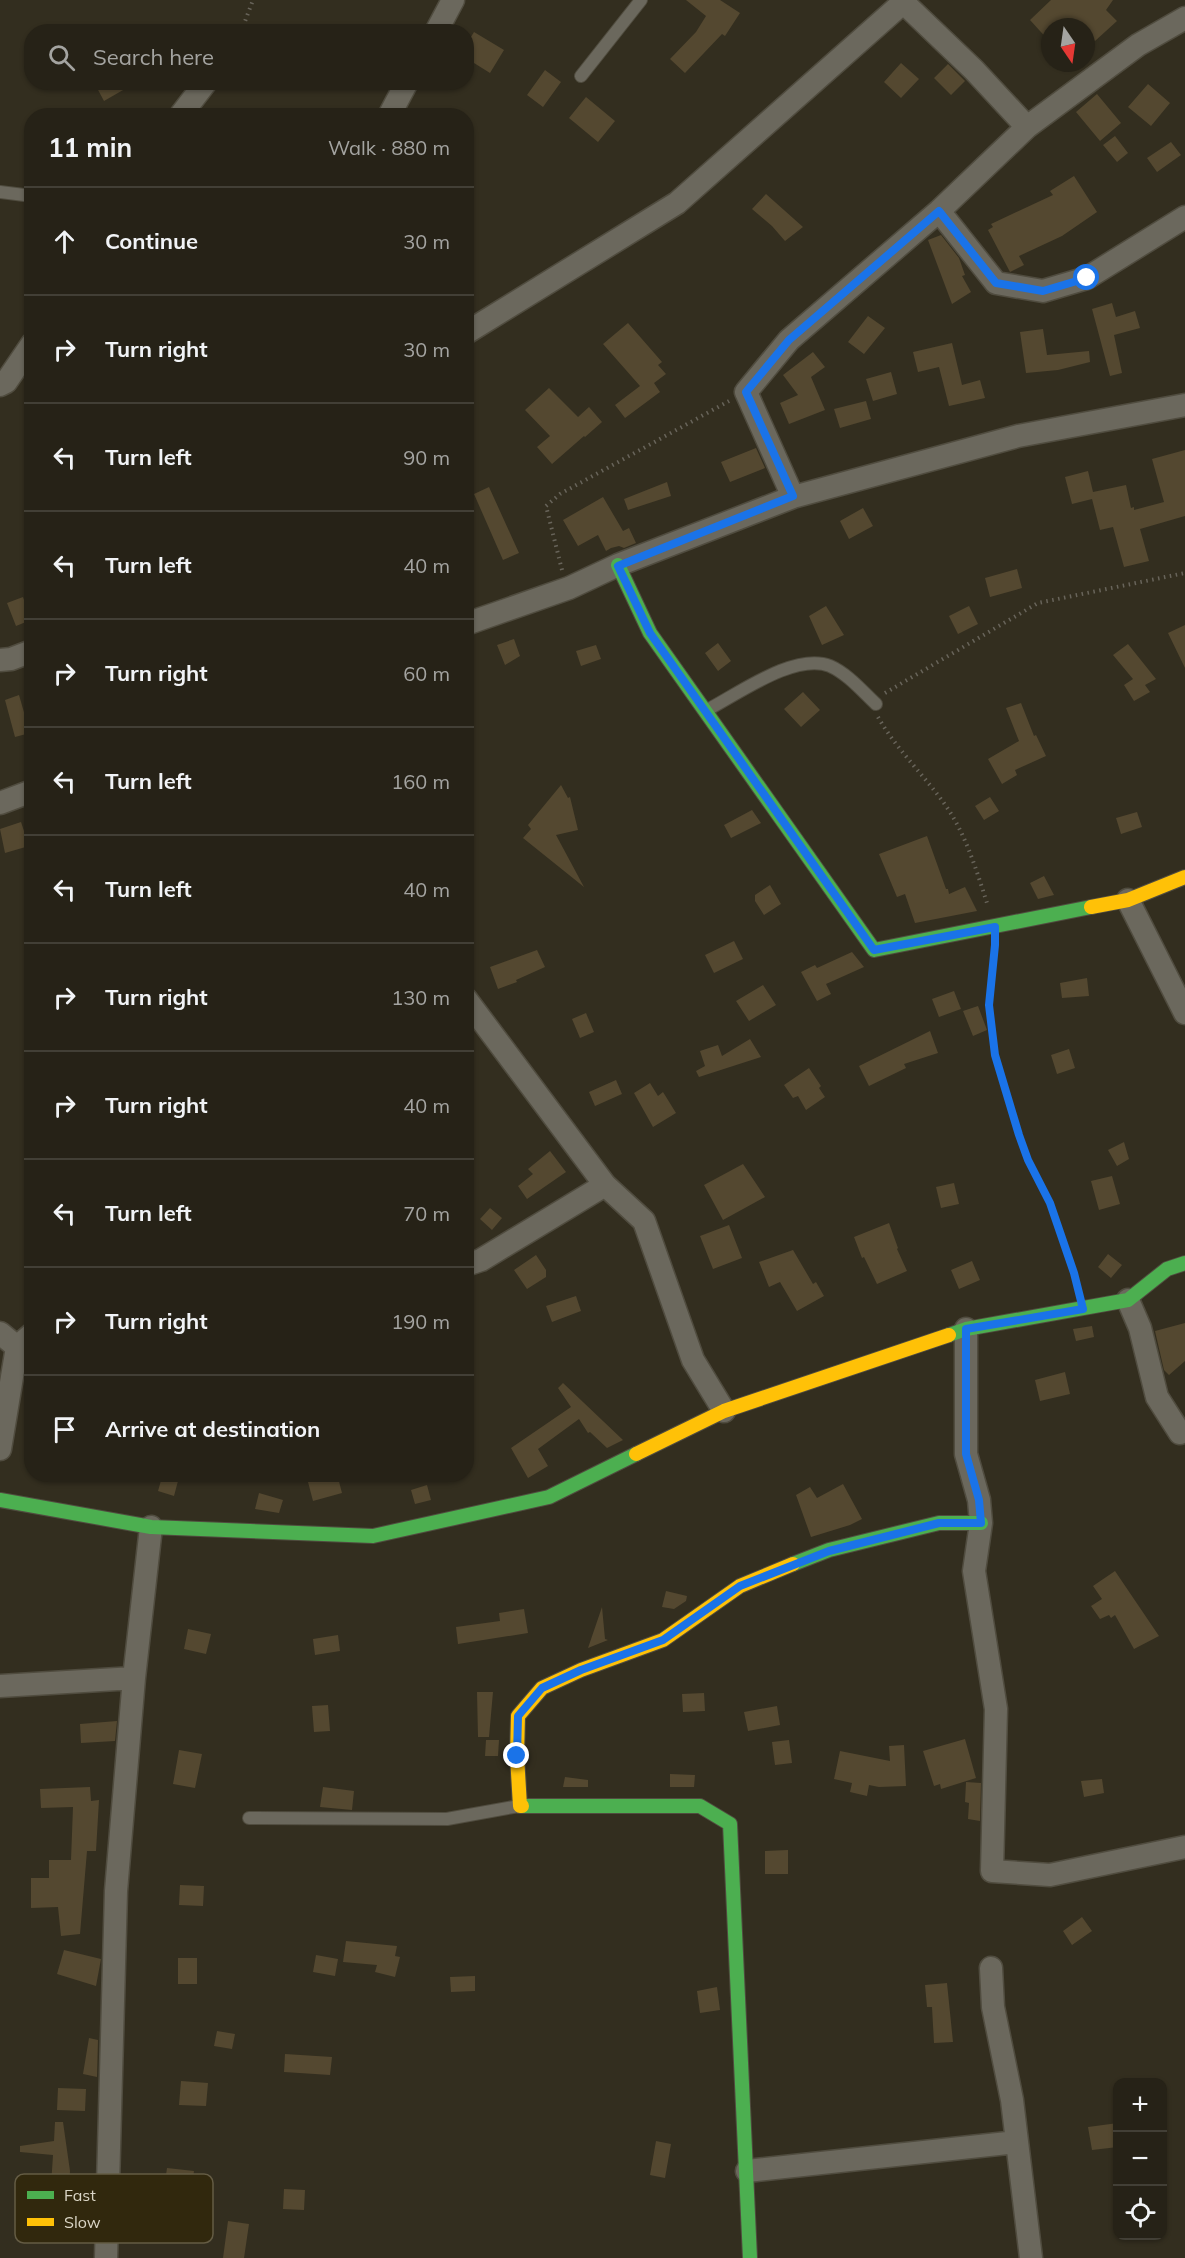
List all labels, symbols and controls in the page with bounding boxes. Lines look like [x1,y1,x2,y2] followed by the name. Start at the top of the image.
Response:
[1041,18,1095,72] north arrow
[24,24,474,90] search box
[45,41,78,74] icon: search
[93,43,214,71] text: Search here
[48,131,132,164] text: 11 min
[328,135,450,160] text: Walk · 880 m
[48,225,81,258] icon: ahead
[105,227,198,255] text: Continue
[403,229,450,254] text: 30 m
[1073,264,1099,290] route start
[48,333,81,366] icon: right
[105,335,208,363] text: Turn right
[403,337,450,362] text: 30 m
[48,441,81,474] icon: left
[105,443,192,471] text: Turn left
[403,445,450,470] text: 90 m
[48,549,81,582] icon: left
[105,551,192,579] text: Turn left
[403,553,450,578] text: 40 m
[48,657,81,690] icon: right
[105,659,208,687] text: Turn right
[403,661,450,686] text: 60 m
[48,765,81,798] icon: left
[105,767,192,795] text: Turn left
[391,769,450,794] text: 160 m
[48,873,81,906] icon: left
[105,875,192,903] text: Turn left
[403,877,450,902] text: 40 m
[48,981,81,1014] icon: right
[105,983,208,1011] text: Turn right
[391,985,450,1010] text: 130 m
[48,1089,81,1122] icon: right
[105,1091,208,1119] text: Turn right
[403,1093,450,1118] text: 40 m
[48,1197,81,1230] icon: left
[105,1199,192,1227] text: Turn left
[403,1201,450,1226] text: 70 m
[48,1305,81,1338] icon: right
[105,1307,208,1335] text: Turn right
[391,1309,450,1334] text: 190 m
[48,1413,81,1446] icon: arrive
[105,1415,320,1443] text: Arrive at destination
[503,1742,529,1768] route end
[1113,2078,1167,2240] map controls
[1113,2078,1167,2132] button: +
[1113,2132,1167,2186] button: −
[15,2174,213,2243] legend
[64,2185,96,2205] text: Fast
[1113,2186,1167,2240] button: locate
[64,2212,101,2232] text: Slow

